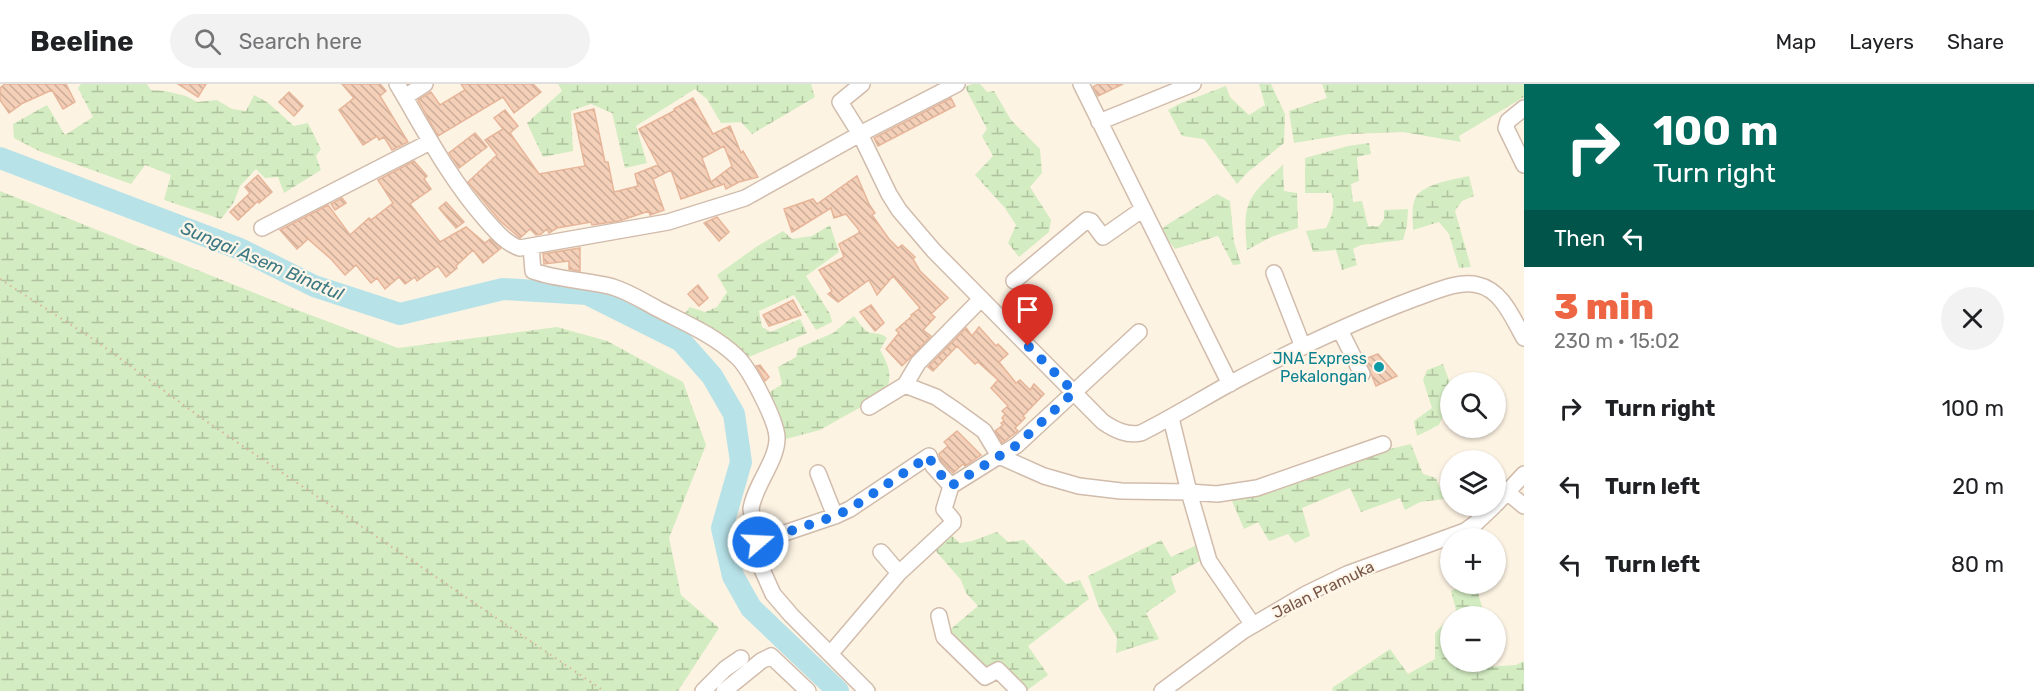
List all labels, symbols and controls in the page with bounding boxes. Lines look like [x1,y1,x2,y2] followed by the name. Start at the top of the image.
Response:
[170,14,590,68] search box
[30,25,134,58] text: Beeline
[191,25,224,58] icon: search
[239,28,362,55] text: Search here
[1775,29,1816,54] text: Map
[1849,29,1914,54] text: Layers
[1947,29,2004,54] text: Share
[1653,106,1778,156] text: 100 m
[1554,108,1632,186] icon: right
[1653,157,1776,189] text: Turn right
[177,217,347,305] water label: Sungai Asem Binatul
[1617,222,1650,255] icon: left
[1554,225,1605,252] text: Then
[1002,284,1053,346] pin
[1554,285,1654,328] text: 3 min
[1941,287,2004,350] button: close
[1011,293,1044,326] icon: arrive
[1554,329,1680,353] text: 230 m · 15:02
[1272,349,1367,386] place label: JNA Express Pekalongan
[1372,360,1386,374] marker: JNA Express Pekalongan
[1440,372,1506,672] map controls
[1440,372,1506,438] button: search
[1554,392,1587,425] icon: right
[1605,395,1715,422] text: Turn right
[1942,395,2004,422] text: 100 m
[1440,450,1506,516] button: layers
[1554,470,1587,503] icon: left
[1605,473,1700,500] text: Turn left
[1952,473,2004,500] text: 20 m
[726,510,790,574] position arrow
[1440,528,1506,594] button: +
[1554,548,1587,581] icon: left
[1605,551,1700,578] text: Turn left
[1951,551,2004,578] text: 80 m
[1269,557,1377,622] street label: Jalan Pramuka
[1440,606,1506,672] button: −

